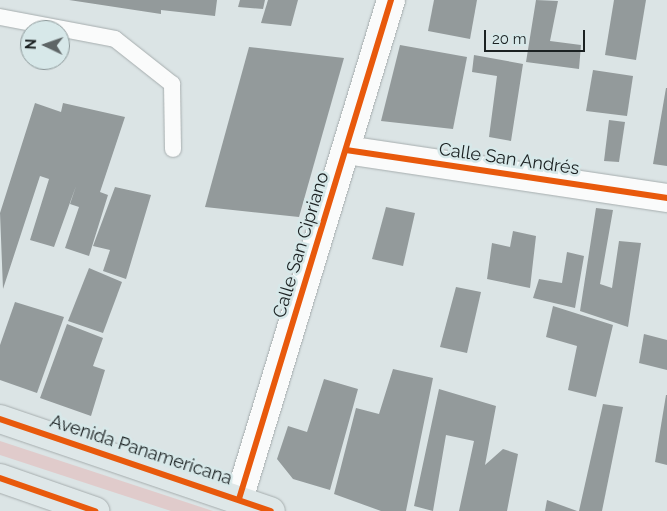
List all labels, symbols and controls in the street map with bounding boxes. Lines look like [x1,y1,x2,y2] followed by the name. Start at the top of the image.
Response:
[20,20,70,70] north arrow
[487,20,588,52] scale bar
[492,30,527,48] text: 20 m
[23,39,39,50] text: N
[437,138,581,180] street label: Calle San Andrés
[269,169,333,321] street label: Calle San Cipriano
[47,410,235,490] street label: Avenida Panamericana

